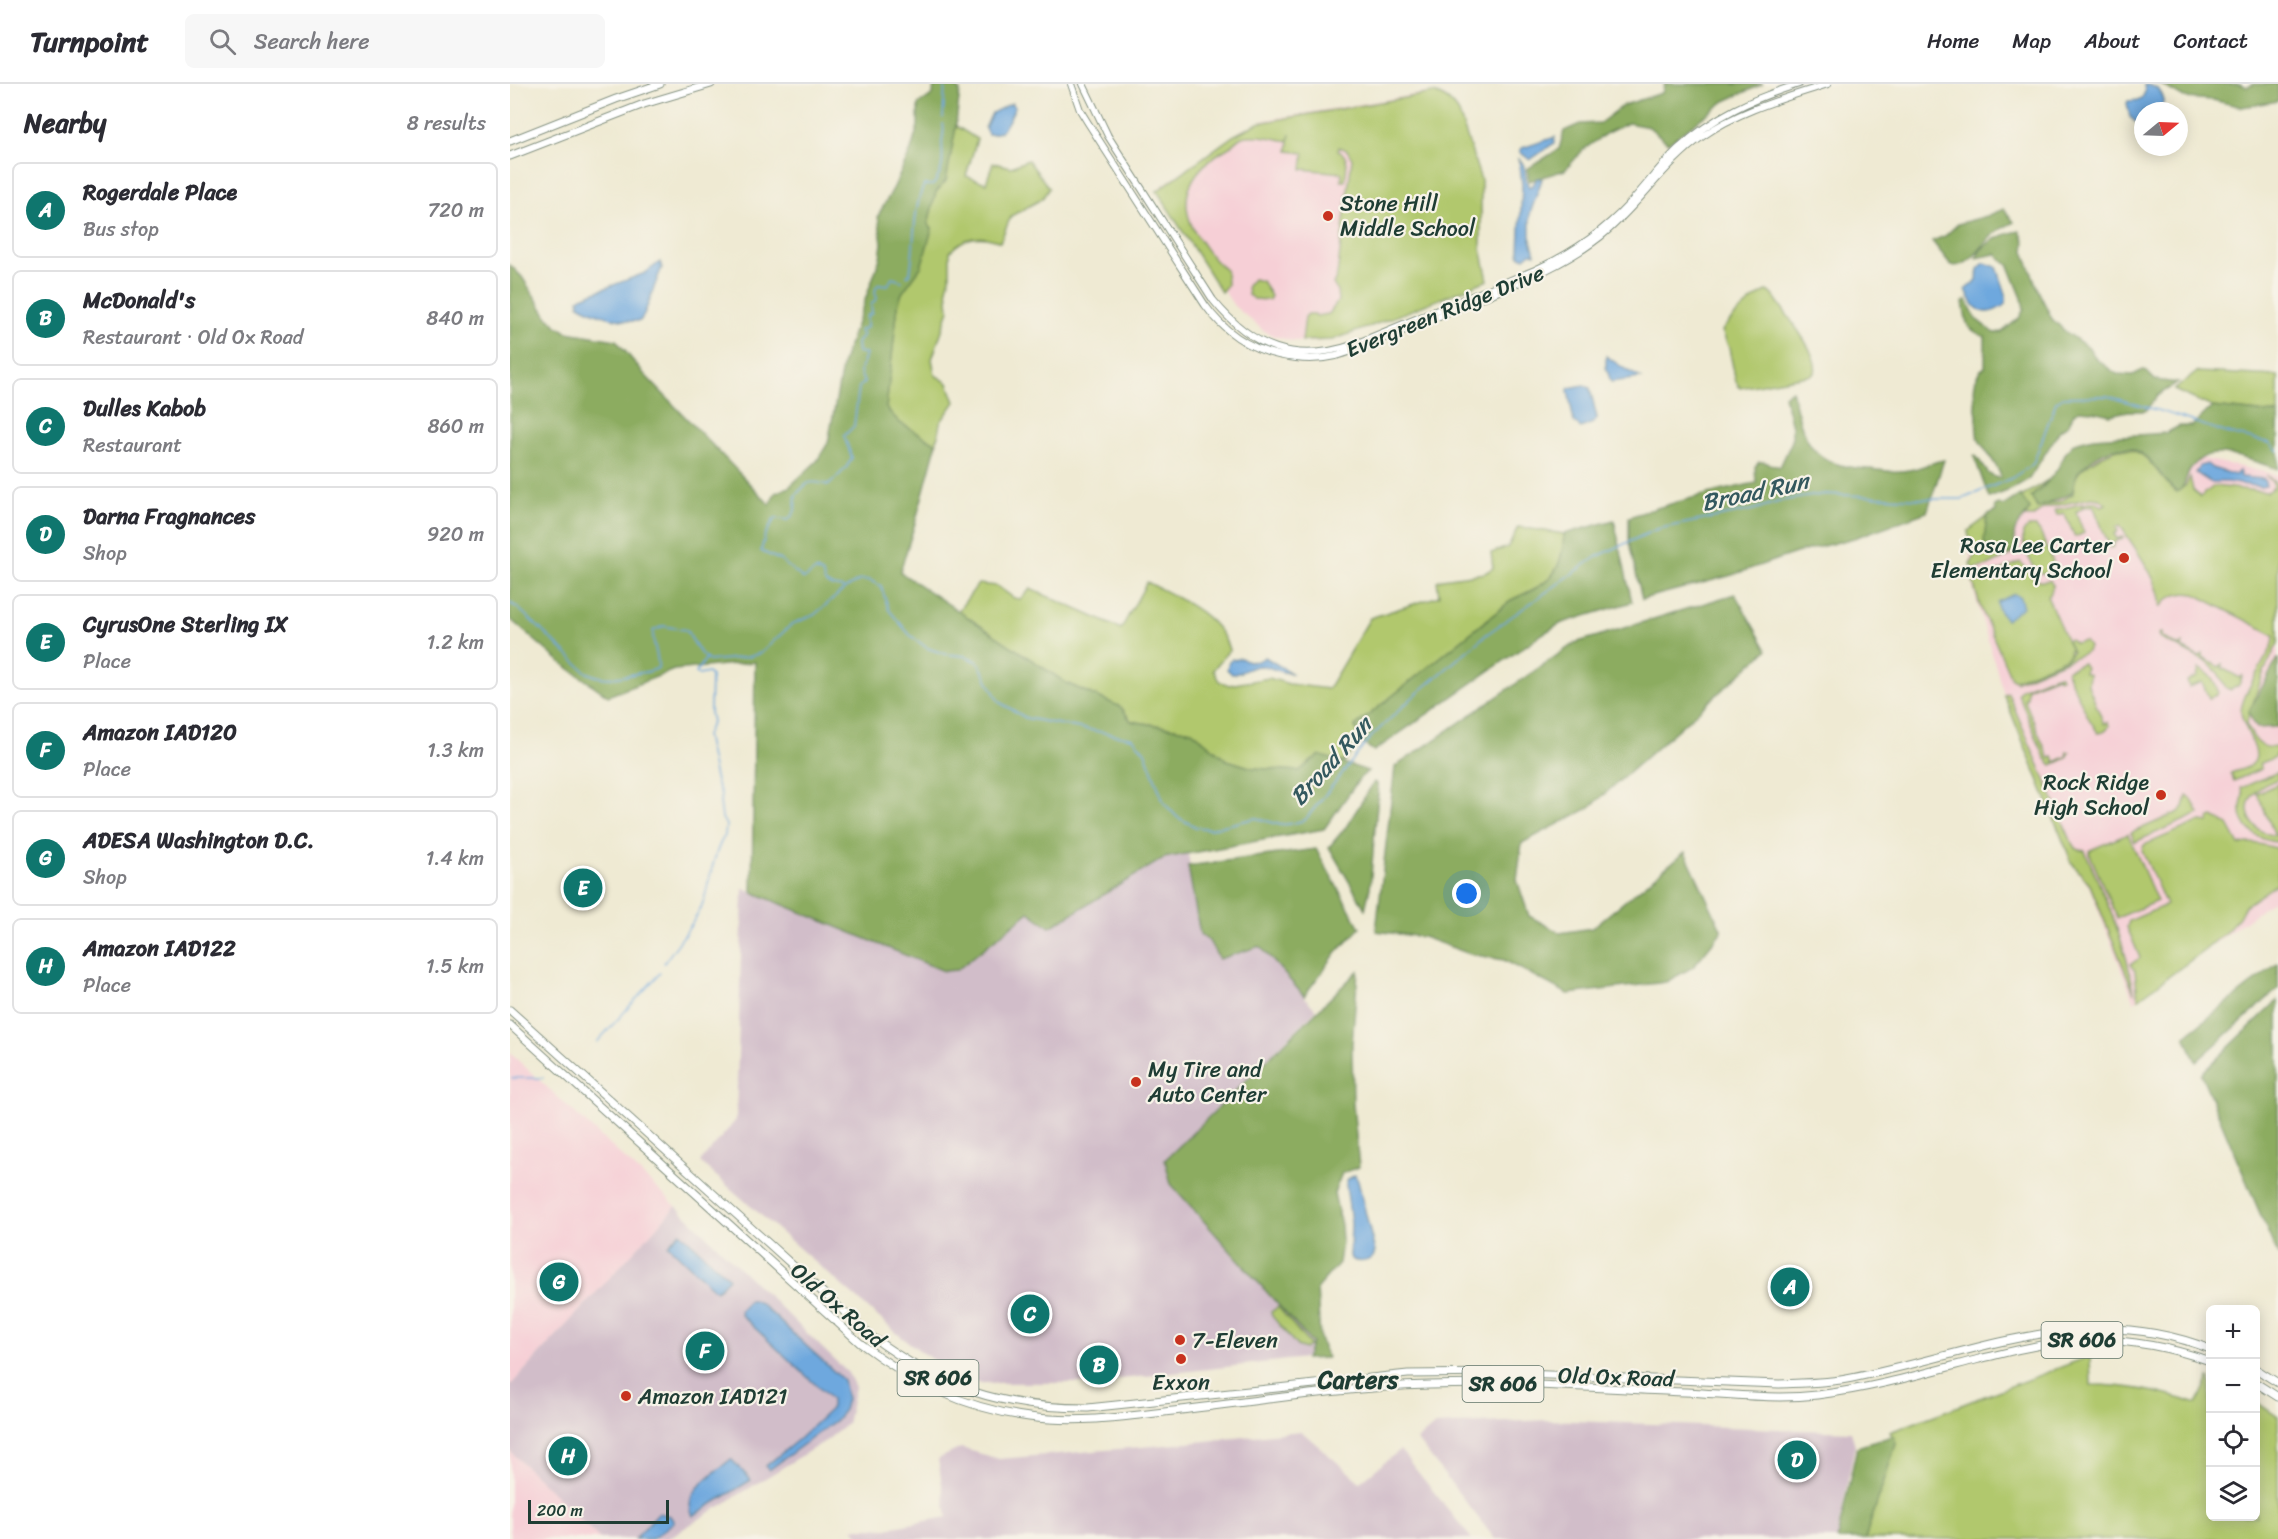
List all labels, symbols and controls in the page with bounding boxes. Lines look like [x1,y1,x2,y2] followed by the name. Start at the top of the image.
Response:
[185,14,605,68] search box
[30,17,149,66] text: Turnpoint
[254,22,370,61] text: Search here
[1927,22,1979,60] text: Home
[2012,22,2051,60] text: Map
[2084,22,2141,60] text: About
[2174,22,2248,60] text: Contact
[206,25,239,58] icon: search
[24,100,106,146] text: Nearby
[2134,102,2188,156] north arrow
[407,106,486,141] text: 8 results
[83,173,237,212] text: Rogerdale Place
[1340,184,1476,248] place label: Stone Hill Middle School
[39,193,52,228] text: A
[428,193,484,228] text: 720 m
[1321,209,1335,223] marker: Stone Hill Middle School
[83,212,159,247] text: Bus stop
[1340,253,1550,369] street label: Evergreen Ridge Drive
[83,281,195,320] text: McDonald's
[39,301,52,336] text: B
[426,301,484,336] text: 840 m
[83,320,303,355] text: Restaurant · Old Ox Road
[83,389,206,428] text: Dulles Kabob
[39,409,52,444] text: C
[427,409,484,444] text: 860 m
[83,428,182,463] text: Restaurant
[1698,460,1815,524] water label: Broad Run
[83,497,255,536] text: Darna Fragnances
[40,517,51,552] text: D
[427,517,484,552] text: 920 m
[1930,526,2113,590] place label: Rosa Lee Carter Elementary School
[83,536,127,571] text: Shop
[2117,551,2131,565] marker: Rosa Lee Carter Elementary School
[83,605,288,644] text: CyrusOne Sterling IX
[40,625,51,660] text: E
[427,625,484,660] text: 1.2 km
[83,644,131,679] text: Place
[1279,704,1385,815] water label: Broad Run
[83,713,237,752] text: Amazon IAD120
[40,733,51,768] text: F
[427,733,484,768] text: 1.3 km
[83,752,131,787] text: Place
[2034,763,2150,827] place label: Rock Ridge High School
[2154,788,2168,802] marker: Rock Ridge High School
[83,821,314,860] text: ADESA Washington D.C.
[39,841,52,876] text: G
[426,841,484,876] text: 1.4 km
[83,860,127,895] text: Shop
[564,866,602,910] pin: E
[1452,879,1481,908] your location
[83,929,236,968] text: Amazon IAD122
[38,949,53,984] text: H
[426,949,484,984] text: 1.5 km
[83,968,131,1003] text: Place
[1147,1050,1268,1114] place label: My Tire and Auto Center
[1129,1075,1143,1089] marker: My Tire and Auto Center
[781,1252,896,1359] street label: Old Ox Road
[539,1260,578,1304] pin: G
[1770,1264,1810,1310] pin: A
[1010,1292,1050,1336] pin: C
[2206,1305,2260,1521] map controls
[2206,1305,2260,1359] button: +
[1192,1321,1278,1360] place label: 7-Eleven
[2042,1322,2122,1358] road number: SR 606
[686,1328,724,1374] pin: F
[1173,1333,1187,1347] marker: 7-Eleven
[1080,1342,1118,1388] pin: B
[1174,1352,1188,1366] marker: Exxon
[1557,1355,1676,1399] street label: Old Ox Road
[1317,1359,1399,1401] district label: Carters
[2206,1359,2260,1413] button: −
[898,1360,978,1396] road number: SR 606
[1152,1363,1210,1402] place label: Exxon
[1462,1366,1544,1402] road number: SR 606
[637,1377,787,1416] place label: Amazon IAD121
[619,1389,633,1403] marker: Amazon IAD121
[2206,1413,2260,1467] button: locate
[548,1434,588,1478] pin: H
[1778,1438,1816,1482] pin: D
[2206,1467,2260,1521] button: layers
[537,1496,583,1525] text: 200 m
[528,1497,669,1524] scale bar

